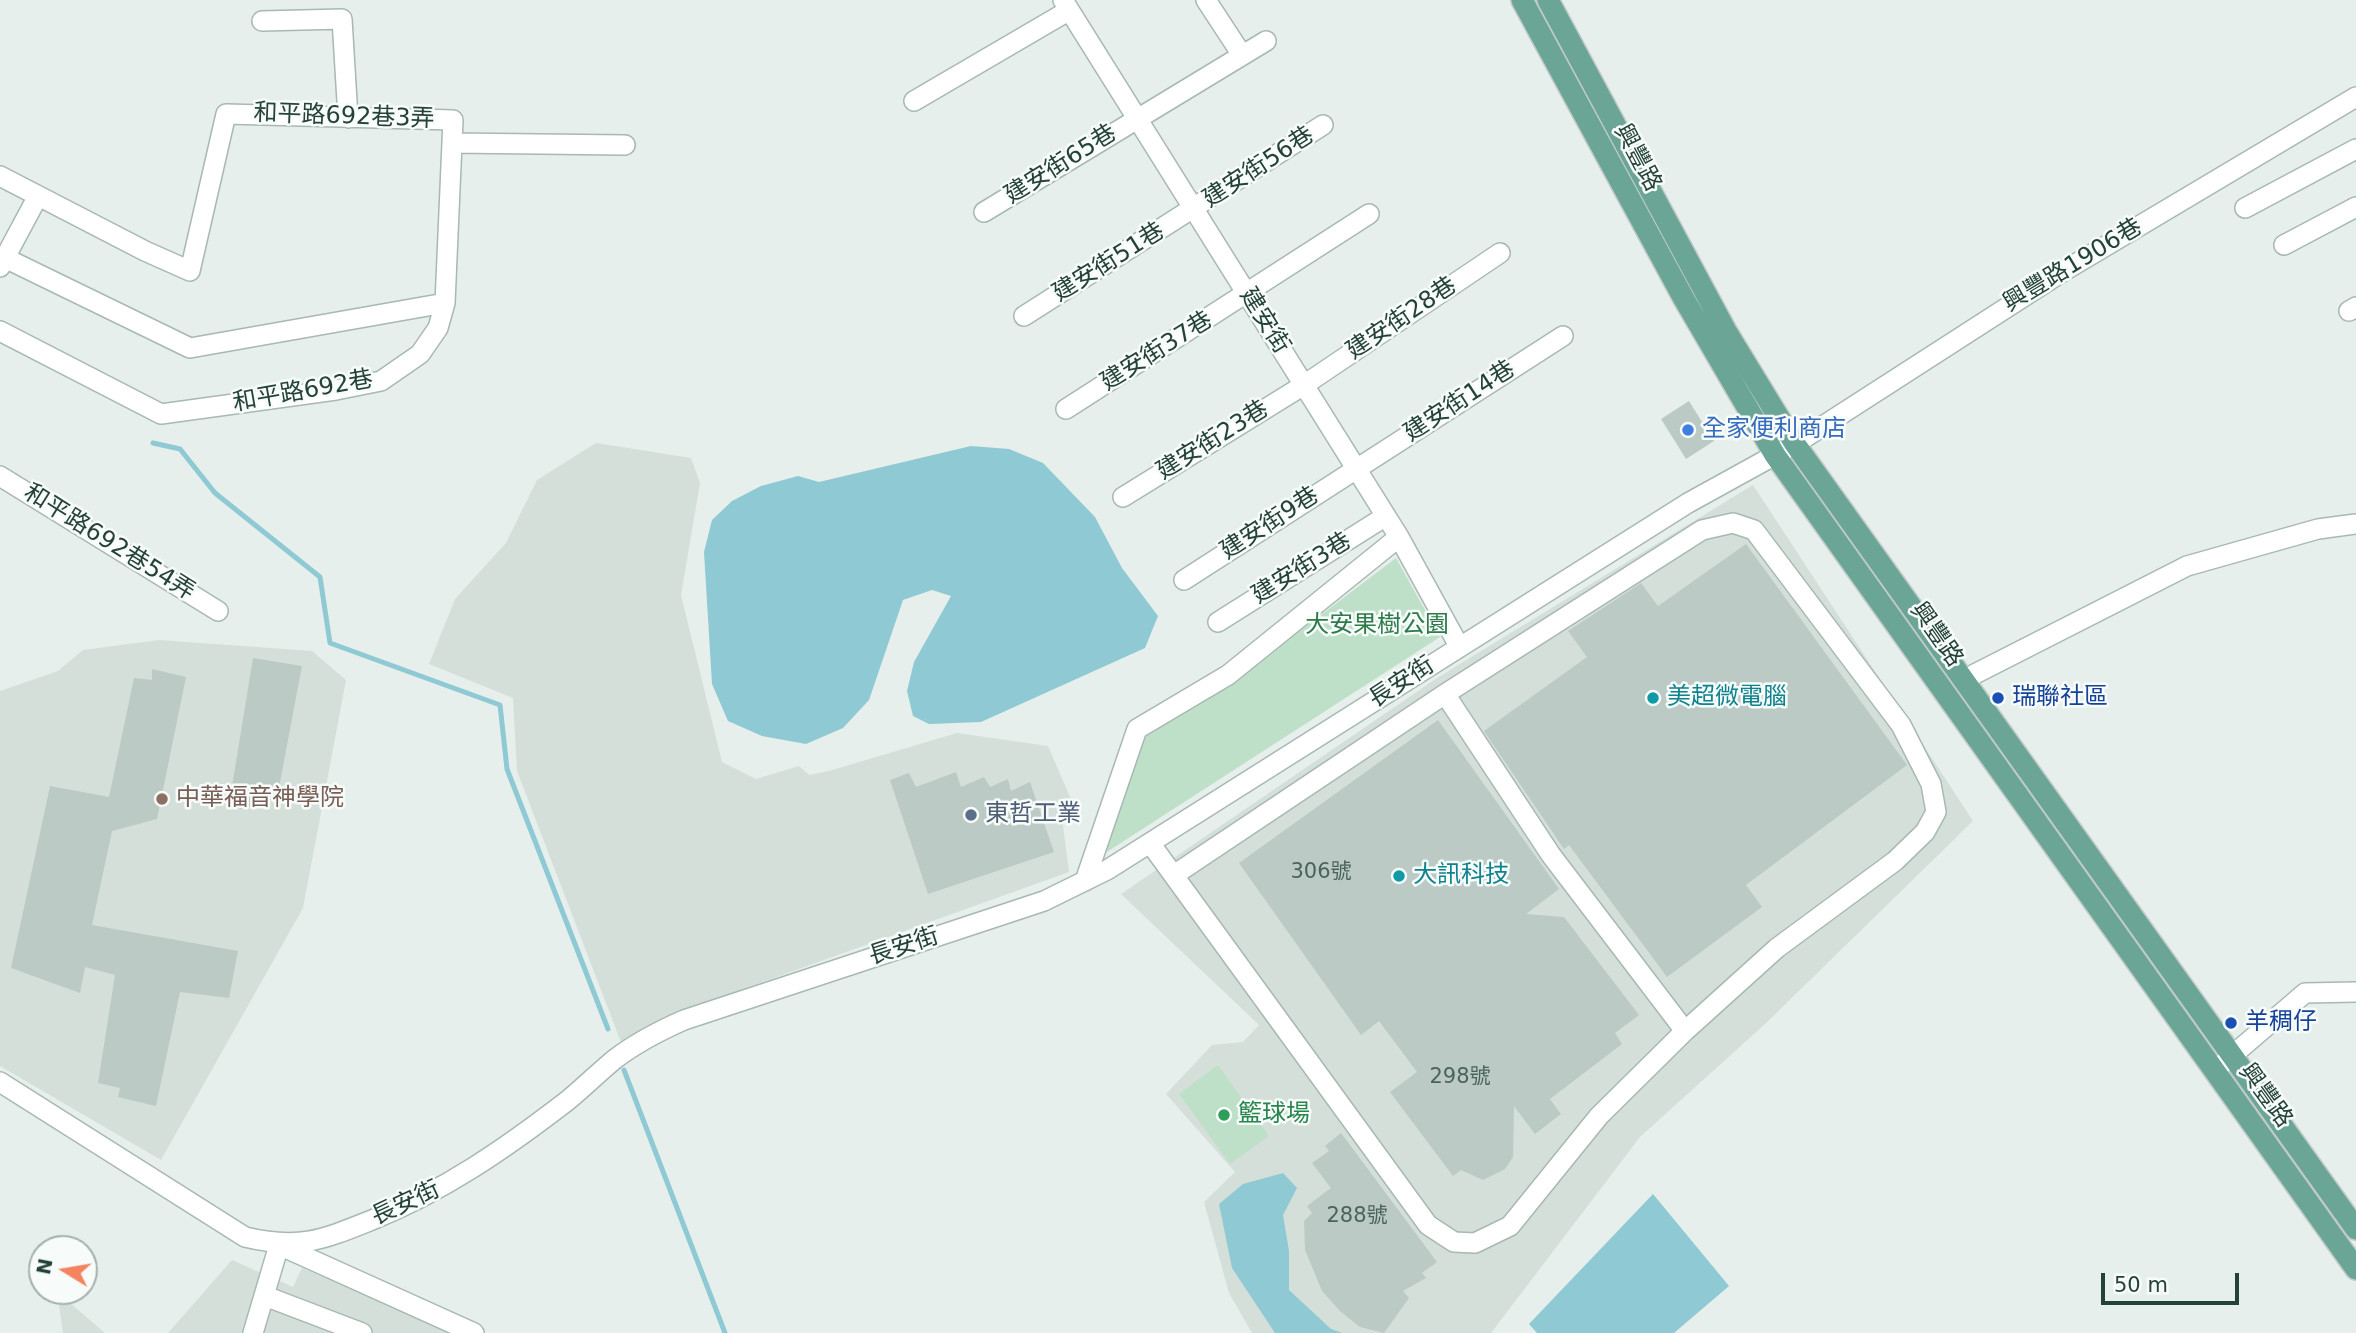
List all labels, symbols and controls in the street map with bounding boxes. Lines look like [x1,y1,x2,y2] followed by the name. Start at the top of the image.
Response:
[253,99,435,135] street label: 和平路692巷3弄
[1000,119,1122,211] street label: 建安街65巷
[1607,119,1667,197] street label: 興豐路
[1198,121,1320,215] street label: 建安街56巷
[1998,213,2148,319] street label: 興豐路1906巷
[1048,217,1170,309] street label: 建安街51巷
[1341,272,1463,366] street label: 建安街28巷
[1233,283,1295,359] street label: 建安街
[1096,306,1218,398] street label: 建安街37巷
[1399,355,1521,449] street label: 建安街14巷
[231,366,375,418] street label: 和平路692巷
[1152,395,1274,487] street label: 建安街23巷
[1702,416,1846,444] place label: 全家便利商店
[1680,422,1696,438] marker: 全家便利商店
[18,479,200,607] street label: 和平路692巷54弄
[1215,482,1325,566] street label: 建安街9巷
[1247,527,1357,611] street label: 建安街3巷
[1904,597,1968,673] street label: 興豐路
[1305,612,1449,640] park label: 大安果樹公園
[1364,651,1440,715] street label: 長安街
[1667,684,1787,712] place label: 美超微電腦
[2012,684,2108,712] place label: 瑞聯社區
[1645,690,1661,706] marker: 美超微電腦
[1990,690,2006,706] marker: 瑞聯社區
[176,785,344,813] place label: 中華福音神學院
[154,791,170,807] marker: 中華福音神學院
[985,801,1081,829] place label: 東哲工業
[963,807,979,823] marker: 東哲工業
[1290,860,1352,886] house number: 306號
[1413,862,1509,890] place label: 大訊科技
[1391,868,1407,884] marker: 大訊科技
[865,922,943,972] street label: 長安街
[2245,1009,2317,1037] place label: 羊稠仔
[2223,1015,2239,1031] marker: 羊稠仔
[2232,1058,2298,1134] street label: 興豐路
[1429,1065,1491,1091] house number: 298號
[1238,1101,1310,1129] place label: 籃球場
[1216,1107,1232,1123] marker: 籃球場
[367,1176,445,1232] street label: 長安街
[1326,1204,1388,1230] house number: 288號
[28,1235,98,1305] north arrow
[32,1256,57,1276] text: N
[2104,1260,2242,1304] scale bar
[2114,1273,2168,1297] text: 50 m

